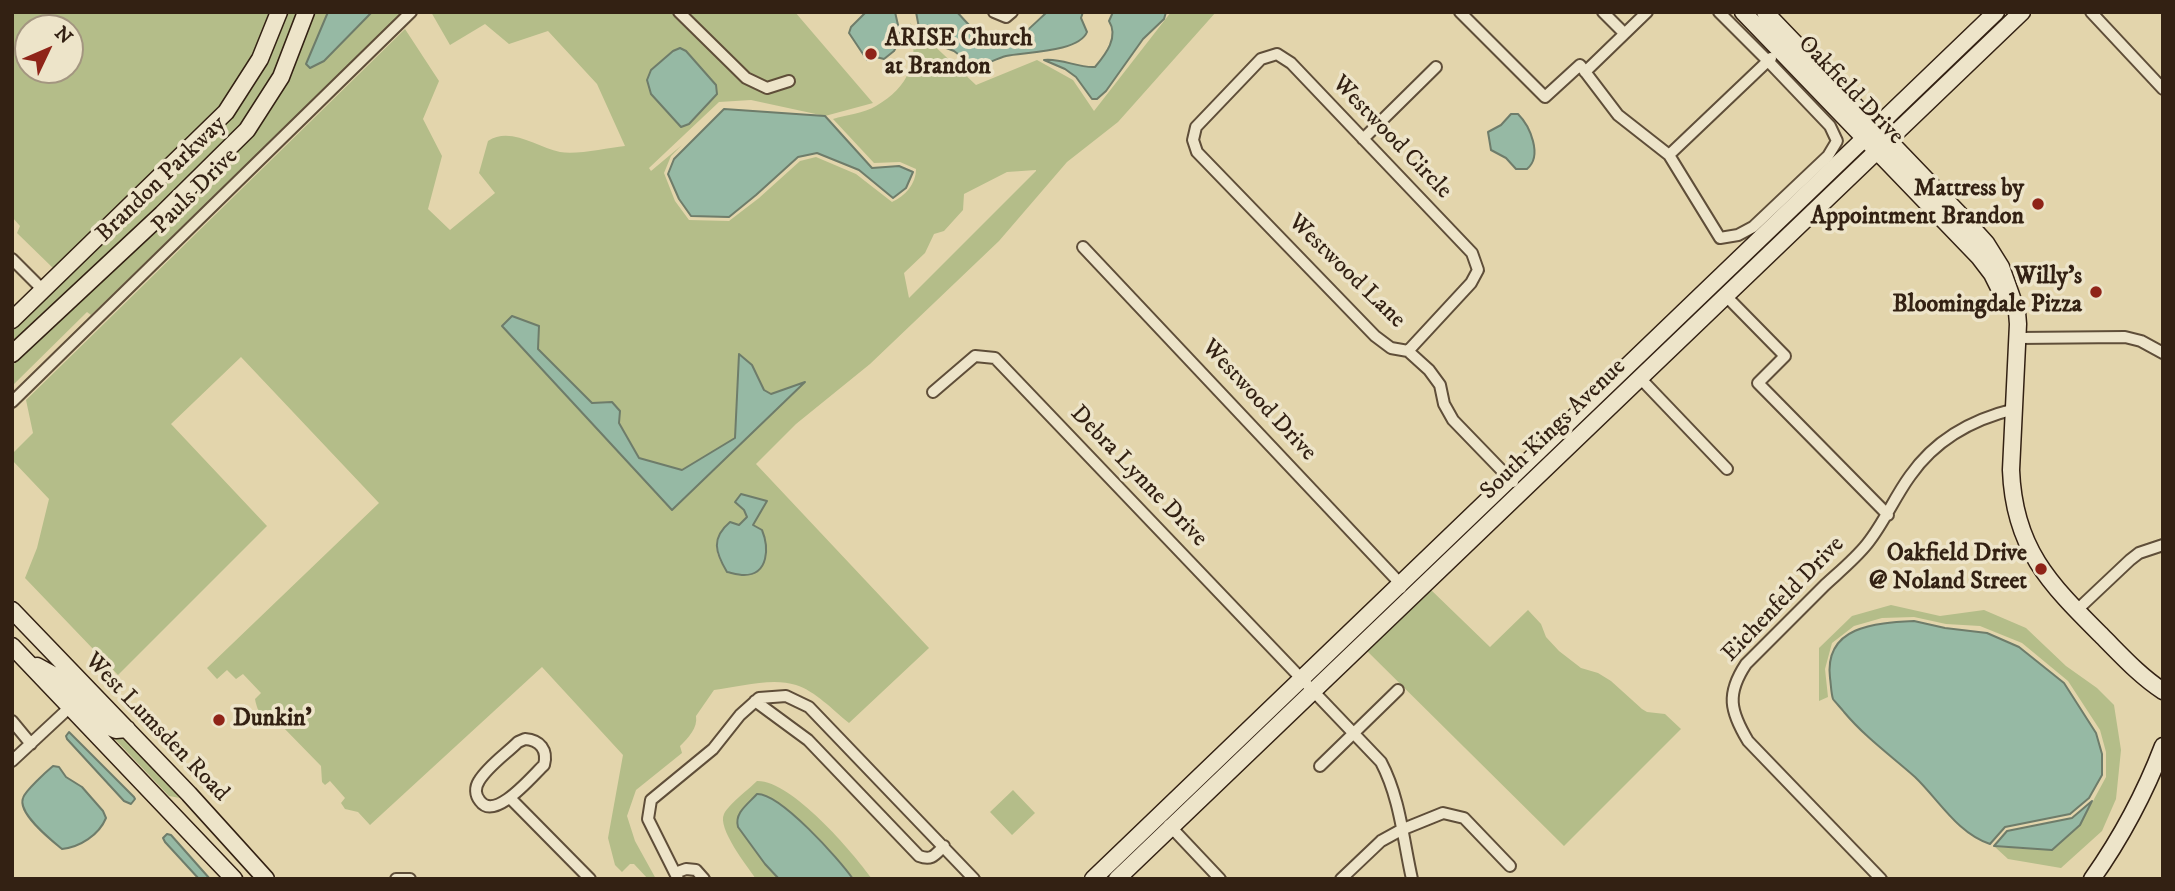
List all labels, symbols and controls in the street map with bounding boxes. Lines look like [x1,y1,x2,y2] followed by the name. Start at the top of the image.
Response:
[14,14,84,84] north arrow
[49,22,77,49] text: N
[885,26,1033,82] place label: ARISE Church at Brandon
[1791,31,1909,151] street label: Oakfield Drive
[863,46,879,62] marker: ARISE Church at Brandon
[1325,70,1457,206] street label: Westwood Circle
[91,111,233,249] street label: Brandon Parkway
[147,143,245,241] street label: Pauls Drive
[1811,176,2024,232] place label: Mattress by Appointment Brandon
[2030,196,2046,212] marker: Mattress by Appointment Brandon
[1281,209,1411,335] street label: Westwood Lane
[1893,264,2082,320] place label: Willy's Bloomingdale Pizza
[2088,284,2104,300] marker: Willy's Bloomingdale Pizza
[1194,334,1322,468] street label: Westwood Drive
[1475,353,1633,507] street label: South Kings Avenue
[1063,400,1213,554] street label: Debra Lynne Drive
[1717,531,1851,669] street label: Eichenfeld Drive
[1869,541,2027,597] place label: Oakfield Drive @ Noland Street
[2033,561,2049,577] marker: Oakfield Drive @ Noland Street
[78,648,234,808] street label: West Lumsden Road
[233,706,312,734] place label: Dunkin'
[211,712,227,728] marker: Dunkin'

